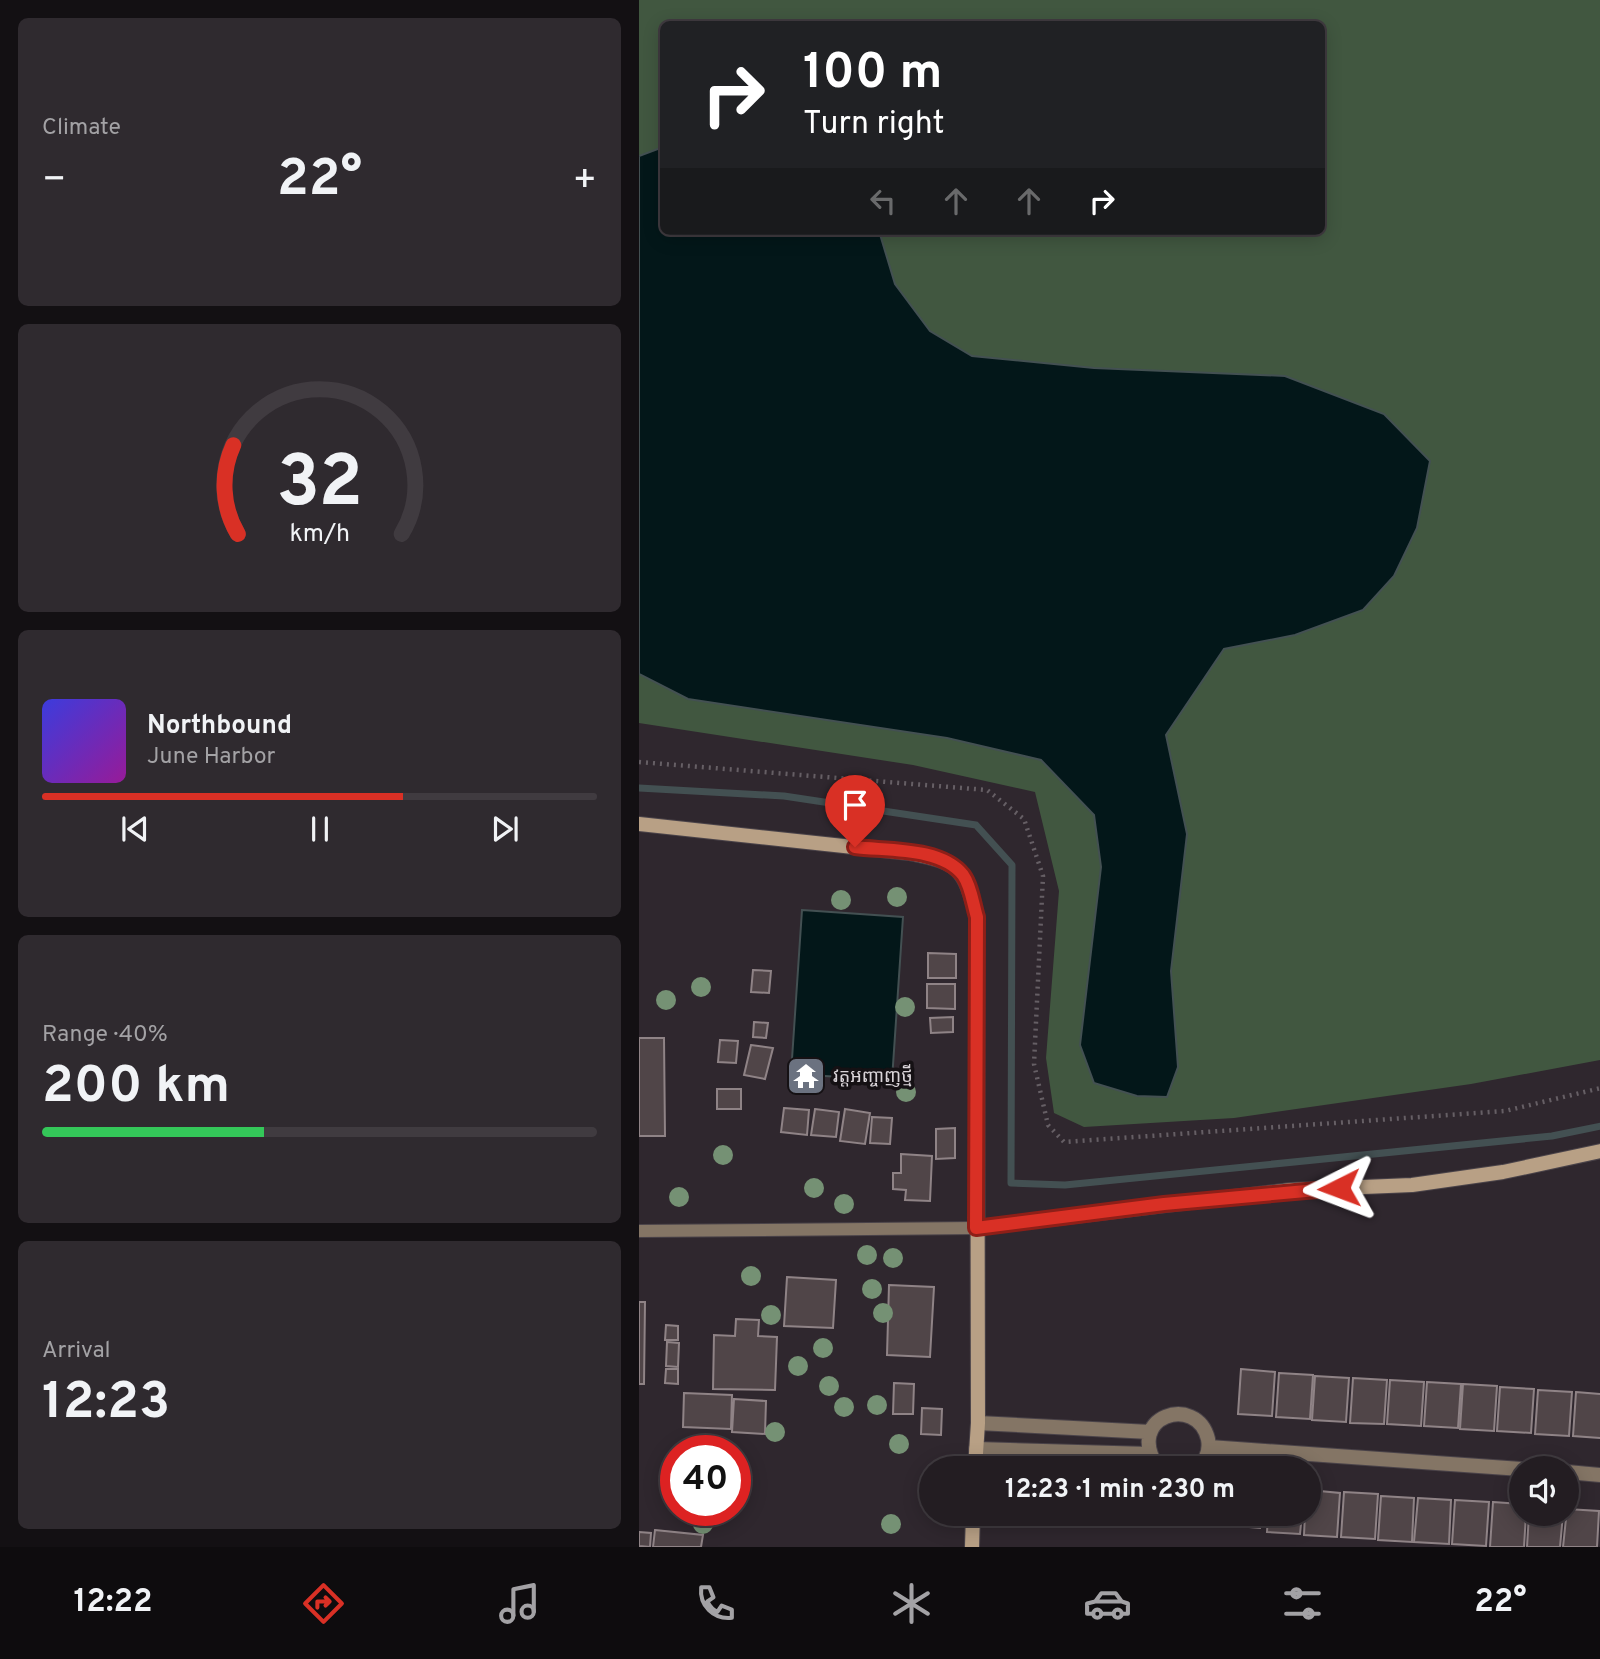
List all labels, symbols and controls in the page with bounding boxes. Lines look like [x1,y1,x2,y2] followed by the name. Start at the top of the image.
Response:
[803,44,942,106] text: 100 m
[688,49,779,140] icon: right
[803,105,945,145] text: Turn right
[42,114,121,143] text: Climate
[277,148,362,214] text: 22°
[42,157,67,206] text: −
[572,157,597,206] text: +
[864,182,902,220] icon: left
[937,182,975,220] icon: ahead
[1010,182,1048,220] icon: ahead
[1083,182,1121,220] icon: right
[276,440,363,532] text: 32
[289,518,350,550] text: km/h
[147,710,292,743] text: Northbound
[147,743,275,772] text: June Harbor
[825,775,885,847] pin
[836,786,874,824] icon: arrive
[116,810,154,848] icon: previous
[301,810,339,848] icon: pause
[486,810,524,848] icon: next
[42,1021,168,1050] text: Range · 40%
[42,1055,230,1121] text: 200 km
[785,1055,827,1097] temple icon: វត្តអញ្ចាញថ្មី
[833,1064,913,1089] place label: វត្តអញ្ចាញថ្មី
[1302,1151,1376,1225] position arrow
[42,1337,111,1366] text: Arrival
[42,1371,170,1437] text: 12:23
[660,1435,751,1526] speed limit sign: 40
[1509,1456,1579,1526] map controls
[1509,1456,1579,1526] button: sound
[1005,1474,1235,1507] text: 12:23 · 1 min · 230 m
[299,1579,348,1628] icon: directions
[495,1579,544,1628] icon: music
[691,1579,740,1628] icon: phone
[887,1579,936,1628] icon: climate
[1083,1579,1132,1628] icon: car
[1278,1579,1327,1628] icon: filters
[73,1583,153,1623] text: 12:22
[1474,1583,1527,1623] text: 22°

